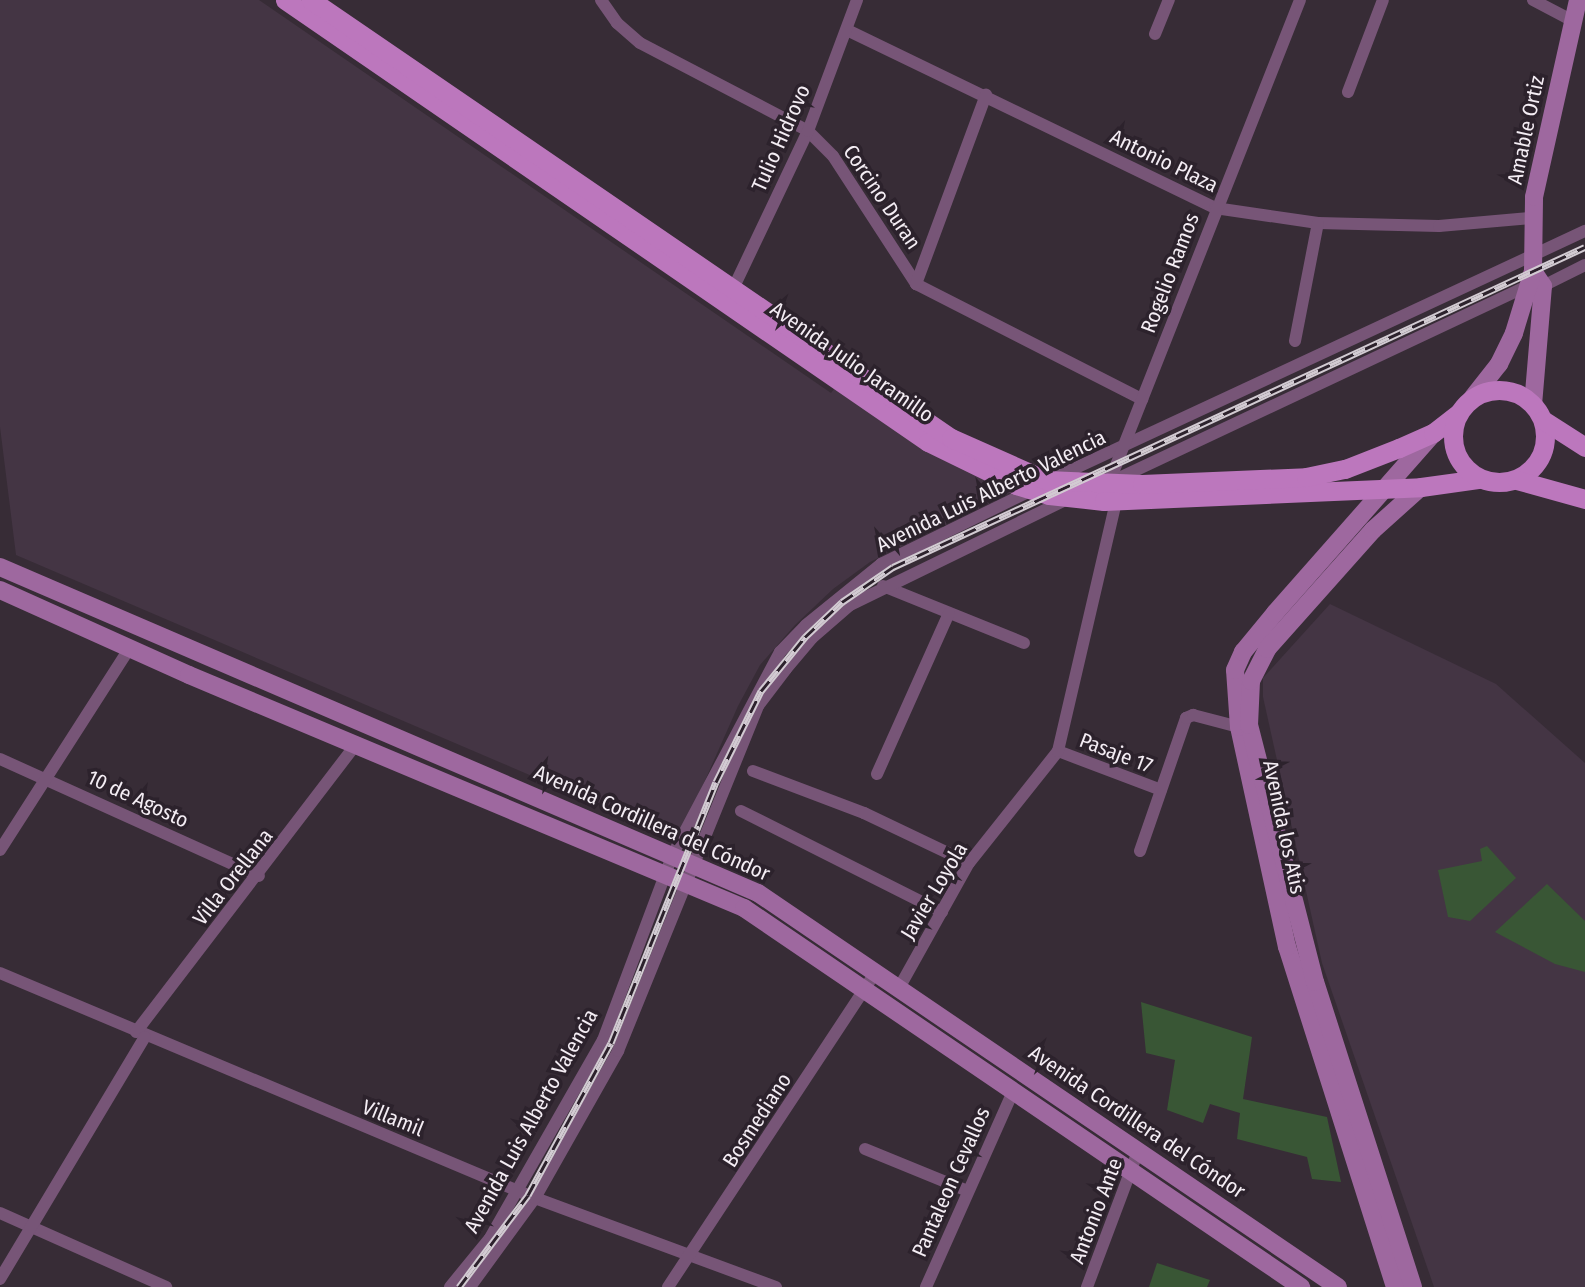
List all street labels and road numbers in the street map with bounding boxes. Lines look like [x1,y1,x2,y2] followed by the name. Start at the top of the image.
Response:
[1502,73,1550,187] street label: Amable Ortiz
[746,81,816,195] street label: Tulio Hidrovo
[1106,124,1222,198] street label: Antonio Plaza
[838,140,926,254] street label: Corcino Duran
[1136,209,1204,337] street label: Rogelio Ramos
[766,296,938,428] street label: Avenida Julio Jaramillo
[872,424,1110,558] street label: Avenida Luis Alberto Valencia
[1076,728,1156,778] street label: Pasaje 17
[1258,758,1310,896] street label: Avenida los Atis
[530,760,774,886] street label: Avenida Cordillera del Cóndor
[83,765,193,833] street label: 10 de Agosto
[188,824,278,930] street label: Villa Orellana
[895,838,973,944] street label: Javier Loyola
[459,1005,603,1237] street label: Avenida Luis Alberto Valencia
[1024,1040,1250,1204] street label: Avenida Cordillera del Cóndor
[717,1068,797,1172] street label: Bosmediano
[358,1094,428,1142] street label: Villamil
[907,1103,995,1261] street label: Pantaleon Cevallos
[1064,1155,1128,1267] street label: Antonio Ante

